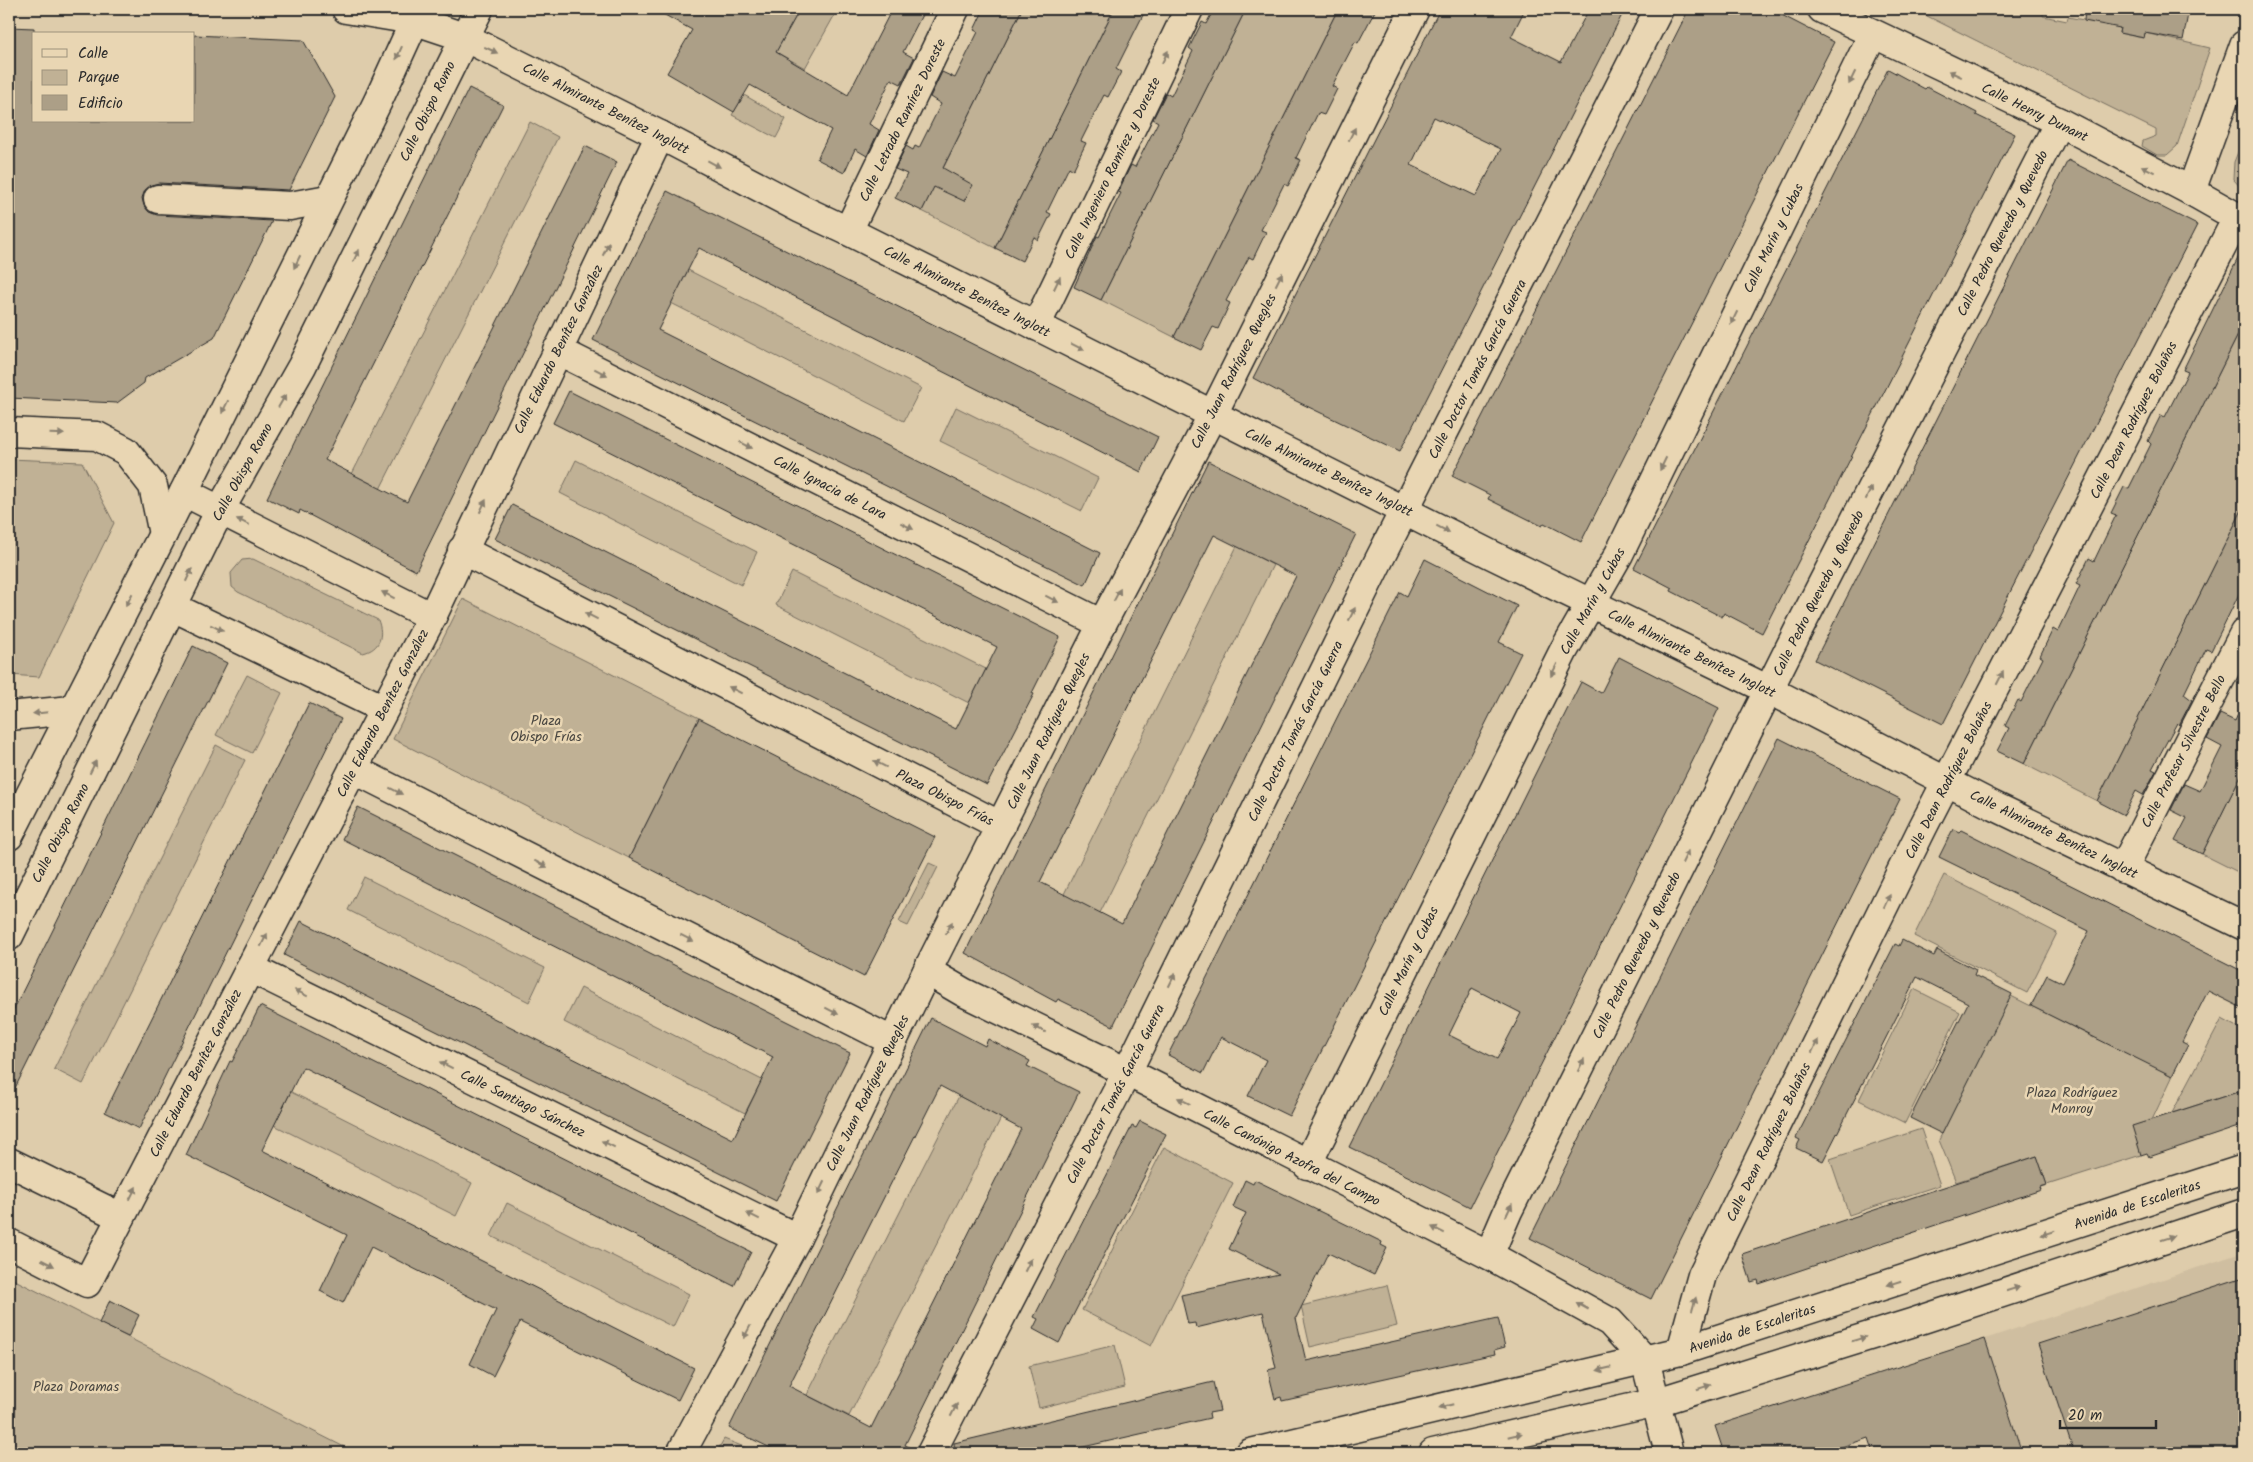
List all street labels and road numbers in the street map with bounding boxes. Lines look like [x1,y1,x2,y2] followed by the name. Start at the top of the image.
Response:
[854,34,952,206] street label: Calle Letrado Ramírez Doreste
[394,57,462,166] street label: Calle Obispo Romo
[518,57,693,161] street label: Calle Almirante Benítez Inglott
[1059,73,1167,263] street label: Calle Ingeniero Ramírez y Doreste
[1977,78,2092,149] street label: Calle Henry Dunant
[1951,146,2054,320] street label: Calle Pedro Quevedo y Quevedo
[1738,180,1810,297] street label: Calle Marín y Cubas
[879,240,1054,344] street label: Calle Almirante Benítez Inglott
[508,261,610,438] street label: Calle Eduardo Benítez González
[1423,276,1533,463] street label: Calle Doctor Tomás García Guerra
[1185,290,1283,453] street label: Calle Juan Rodríguez Quegles
[2084,338,2183,503] street label: Calle Dean Rodríguez Bolaños
[207,419,279,526] street label: Calle Obispo Romo
[1241,423,1417,524] street label: Calle Almirante Benítez Inglott
[769,450,890,526] street label: Calle Ignacia de Lara
[1767,506,1870,680] street label: Calle Pedro Quevedo y Quevedo
[1554,544,1631,659] street label: Calle Marín y Cubas
[1604,604,1780,705] street label: Calle Almirante Benítez Inglott
[331,625,435,801] street label: Calle Eduardo Benítez González
[1242,637,1349,826] street label: Calle Doctor Tomás García Guerra
[1001,649,1096,814] street label: Calle Juan Rodríguez Quegles
[2136,671,2232,832] street label: Calle Profesor Silvestre Bello
[1899,698,1998,863] street label: Calle Dean Rodríguez Bolaños
[892,764,998,832] street label: Plaza Obispo Frías
[26,780,96,887] street label: Calle Obispo Romo
[1966,785,2142,886] street label: Calle Almirante Benítez Inglott
[1587,868,1687,1043] street label: Calle Pedro Quevedo y Quevedo
[1373,903,1445,1020] street label: Calle Marín y Cubas
[144,985,248,1161] street label: Calle Eduardo Benítez González
[1061,1001,1171,1188] street label: Calle Doctor Tomás García Guerra
[820,1011,915,1176] street label: Calle Juan Rodríguez Quegles
[1721,1059,1817,1226] street label: Calle Dean Rodríguez Bolaños
[456,1064,589,1144] street label: Calle Santiago Sánchez
[1199,1104,1384,1212] street label: Calle Canónigo Azofra del Campo
[2071,1174,2204,1236] street label: Avenida de Escaleritas
[1686,1298,1819,1360] street label: Avenida de Escaleritas

